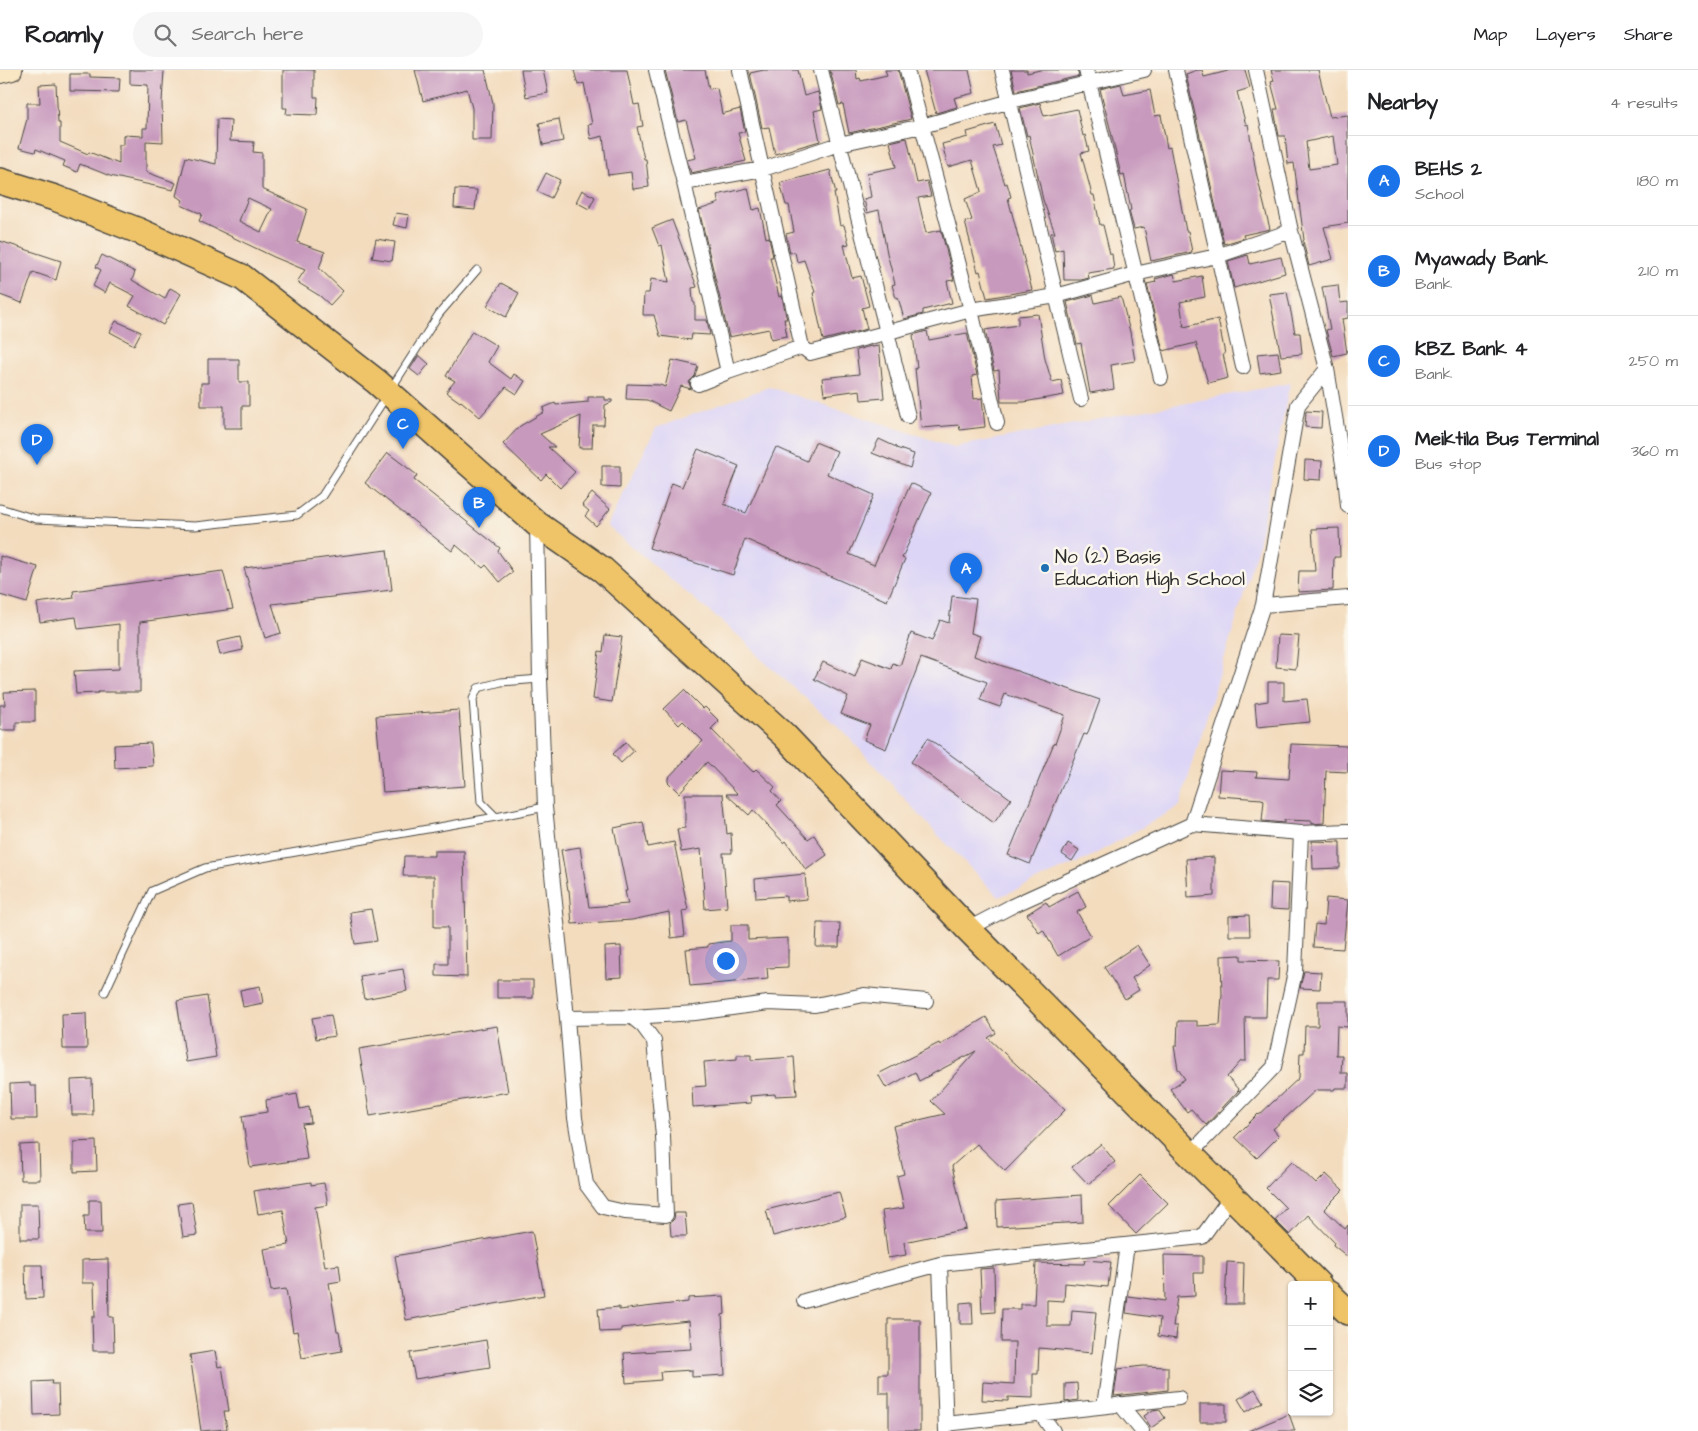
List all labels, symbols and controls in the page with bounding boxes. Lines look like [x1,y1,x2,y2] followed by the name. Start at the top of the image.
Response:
[133,12,483,57] search box
[25,18,103,52] text: Roamly
[151,21,179,49] icon: search
[191,21,304,48] text: Search here
[1473,22,1507,47] text: Map
[1535,22,1596,47] text: Layers
[1624,22,1673,47] text: Share
[1368,88,1438,117] text: Nearby
[1610,92,1678,114] text: 4 results
[1415,156,1482,183] text: BEHS 2
[1379,170,1389,192] text: A
[1637,170,1678,192] text: 180 m
[1415,183,1464,205] text: School
[1415,246,1548,273] text: Myawady Bank
[1378,260,1390,282] text: B
[1638,260,1678,282] text: 210 m
[1415,273,1452,295] text: Bank
[1415,336,1527,363] text: KBZ Bank 4
[1378,350,1390,372] text: C
[1629,350,1678,372] text: 250 m
[1415,363,1452,385] text: Bank
[387,408,419,449] pin: C
[21,424,53,465] pin: D
[1415,426,1599,453] text: Meiktila Bus Terminal
[1379,440,1389,462] text: D
[1631,440,1678,462] text: 360 m
[1415,453,1481,475] text: Bus stop
[463,487,495,528] pin: B
[1055,544,1245,594] place label: No (2) Basis Education High School
[950,553,982,594] pin: A
[1039,562,1051,574] marker: No (2) Basis Education High School
[713,948,739,974] your location
[1288,1281,1333,1416] map controls
[1288,1281,1333,1326] button: +
[1288,1326,1333,1371] button: −
[1288,1371,1333,1416] button: layers

